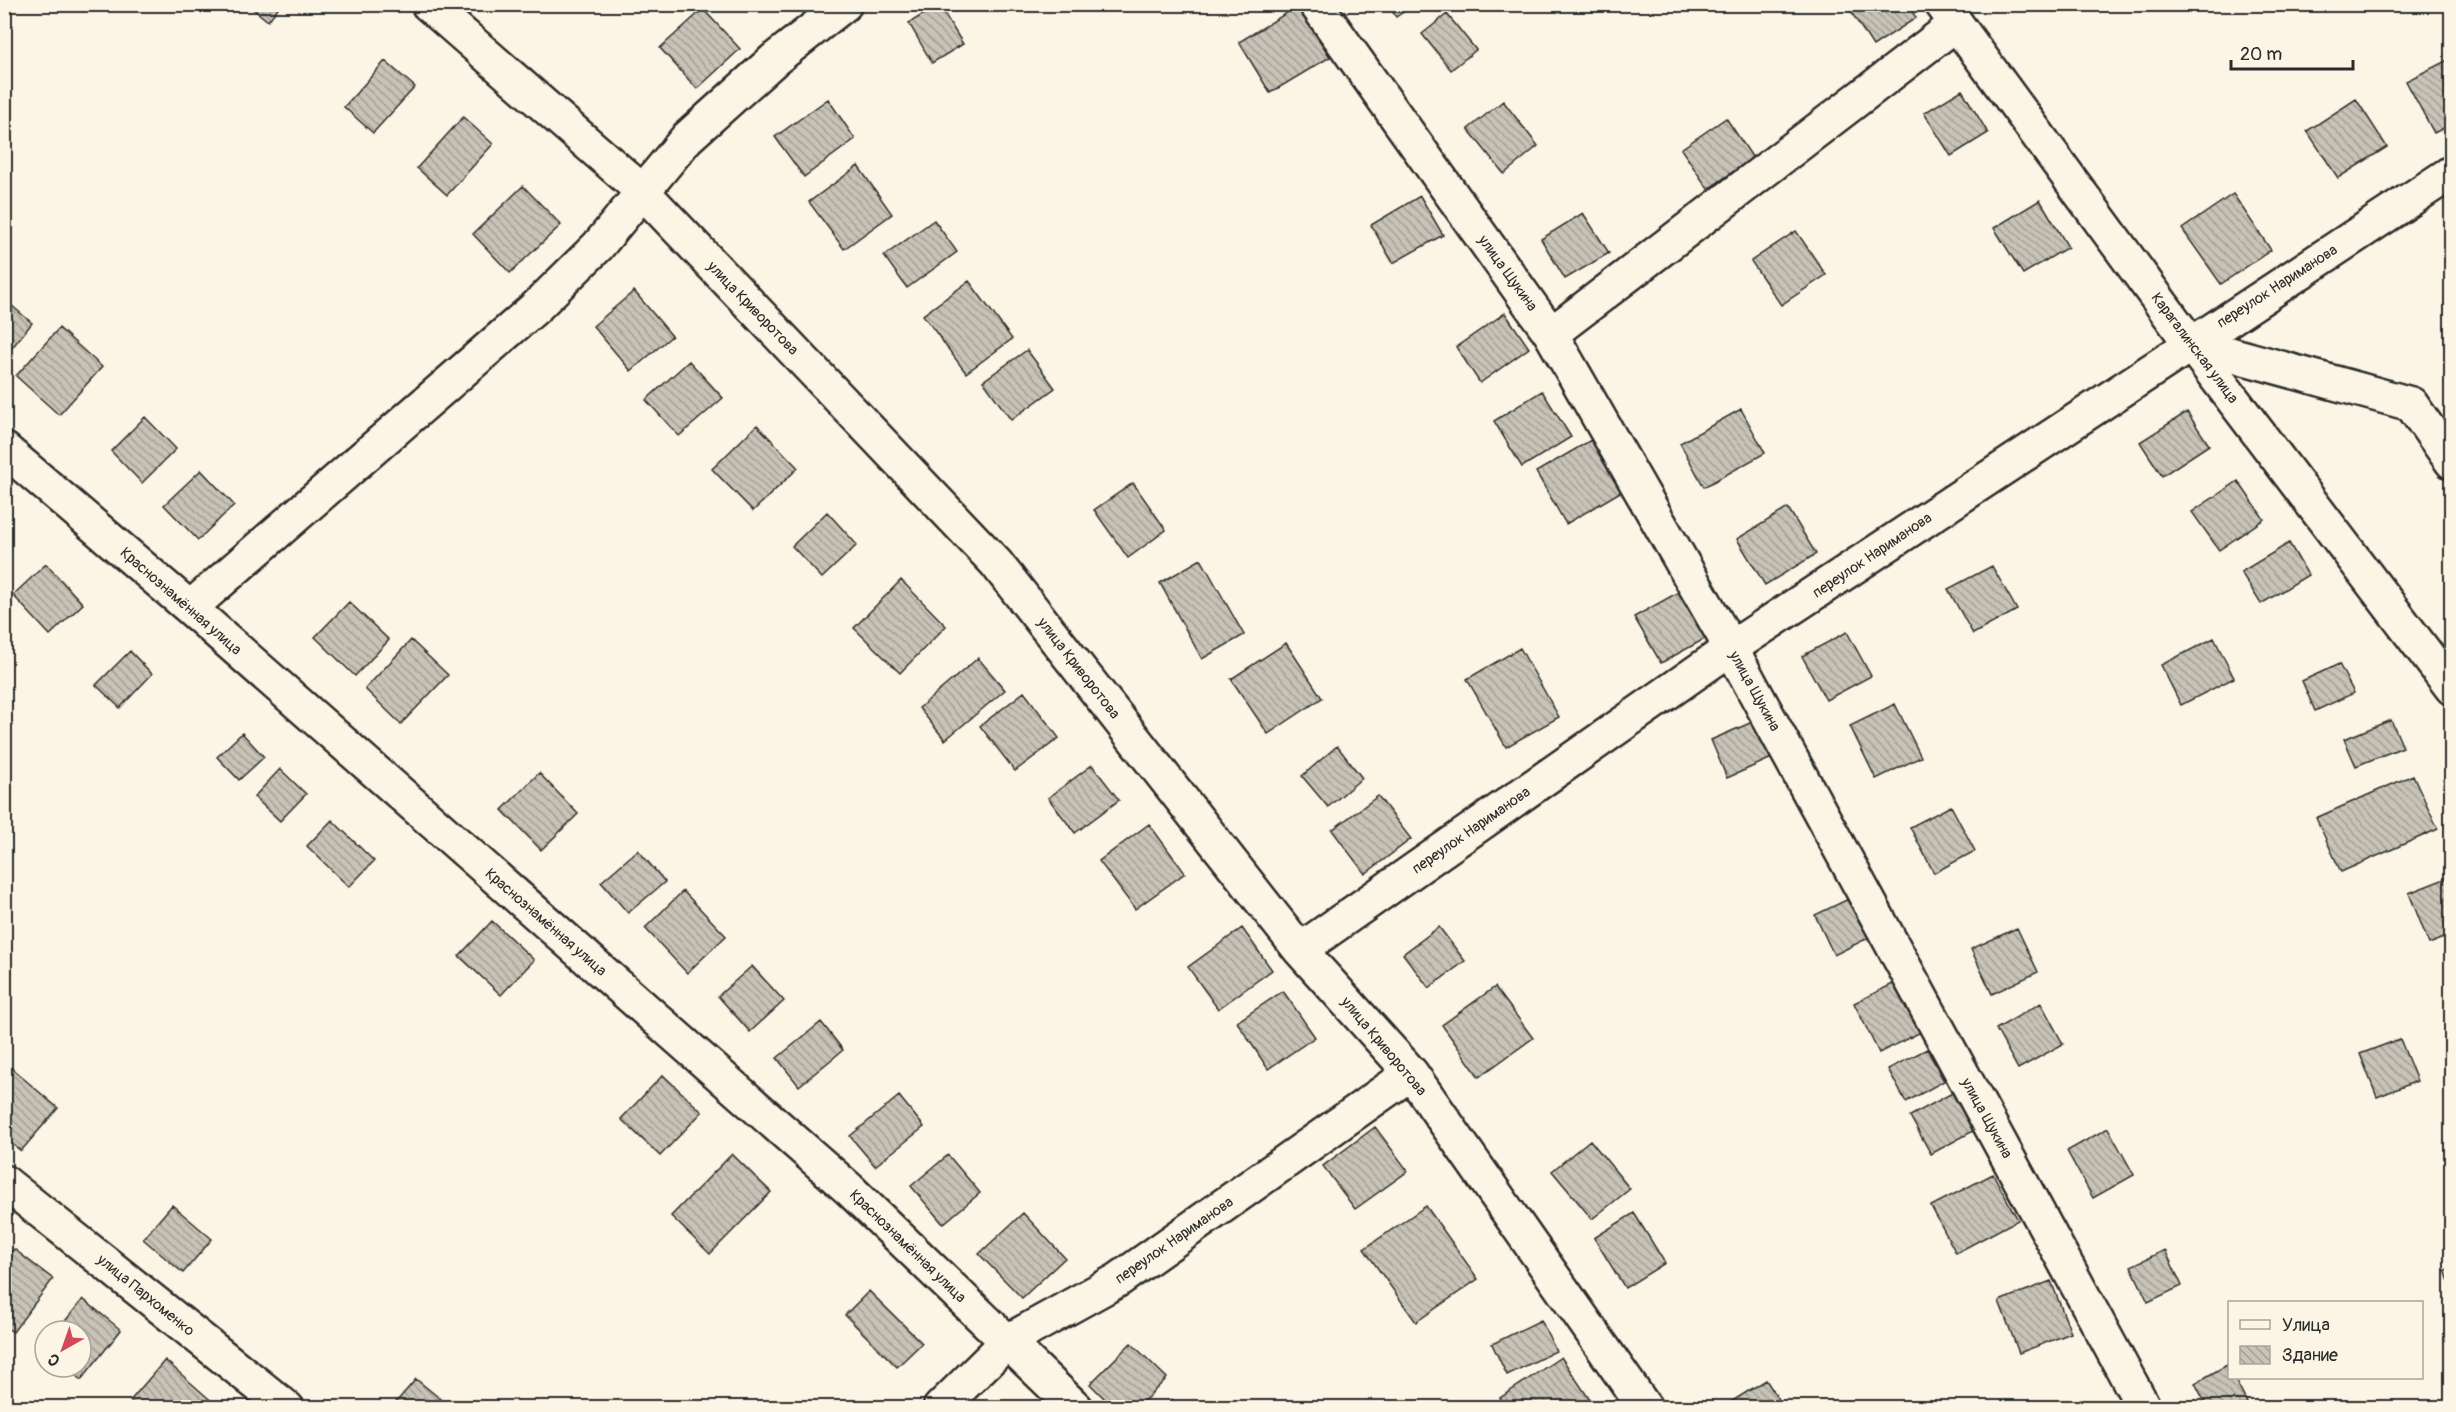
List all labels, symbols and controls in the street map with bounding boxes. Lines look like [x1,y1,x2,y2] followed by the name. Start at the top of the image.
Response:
[2231,33,2352,71] scale bar
[2240,43,2282,66] text: 20 m
[1473,231,1542,315] street label: улица Щукина
[2213,240,2341,332] street label: переулок Нариманова
[702,257,802,359] street label: улица Криворотова
[2147,289,2242,407] street label: Карагалинская улица
[1809,508,1936,602] street label: переулок Нариманова
[116,543,245,659] street label: Краснознамённая улица
[1032,613,1124,723] street label: улица Криворотова
[1724,647,1785,735] street label: улица Щукина
[1409,783,1534,878] street label: переулок Нариманова
[481,864,610,980] street label: Краснознамённая улица
[1336,992,1431,1100] street label: улица Криворотова
[1956,1074,2017,1162] street label: улица Щукина
[845,1186,970,1307] street label: Краснознамённая улица
[1112,1193,1237,1288] street label: переулок Нариманова
[92,1250,198,1340] street label: улица Пархоменко
[2228,1301,2423,1379] legend
[2282,1314,2330,1337] text: Улица
[33,1319,93,1379] north arrow
[2282,1344,2338,1367] text: Здание
[44,1349,64,1371] text: С

